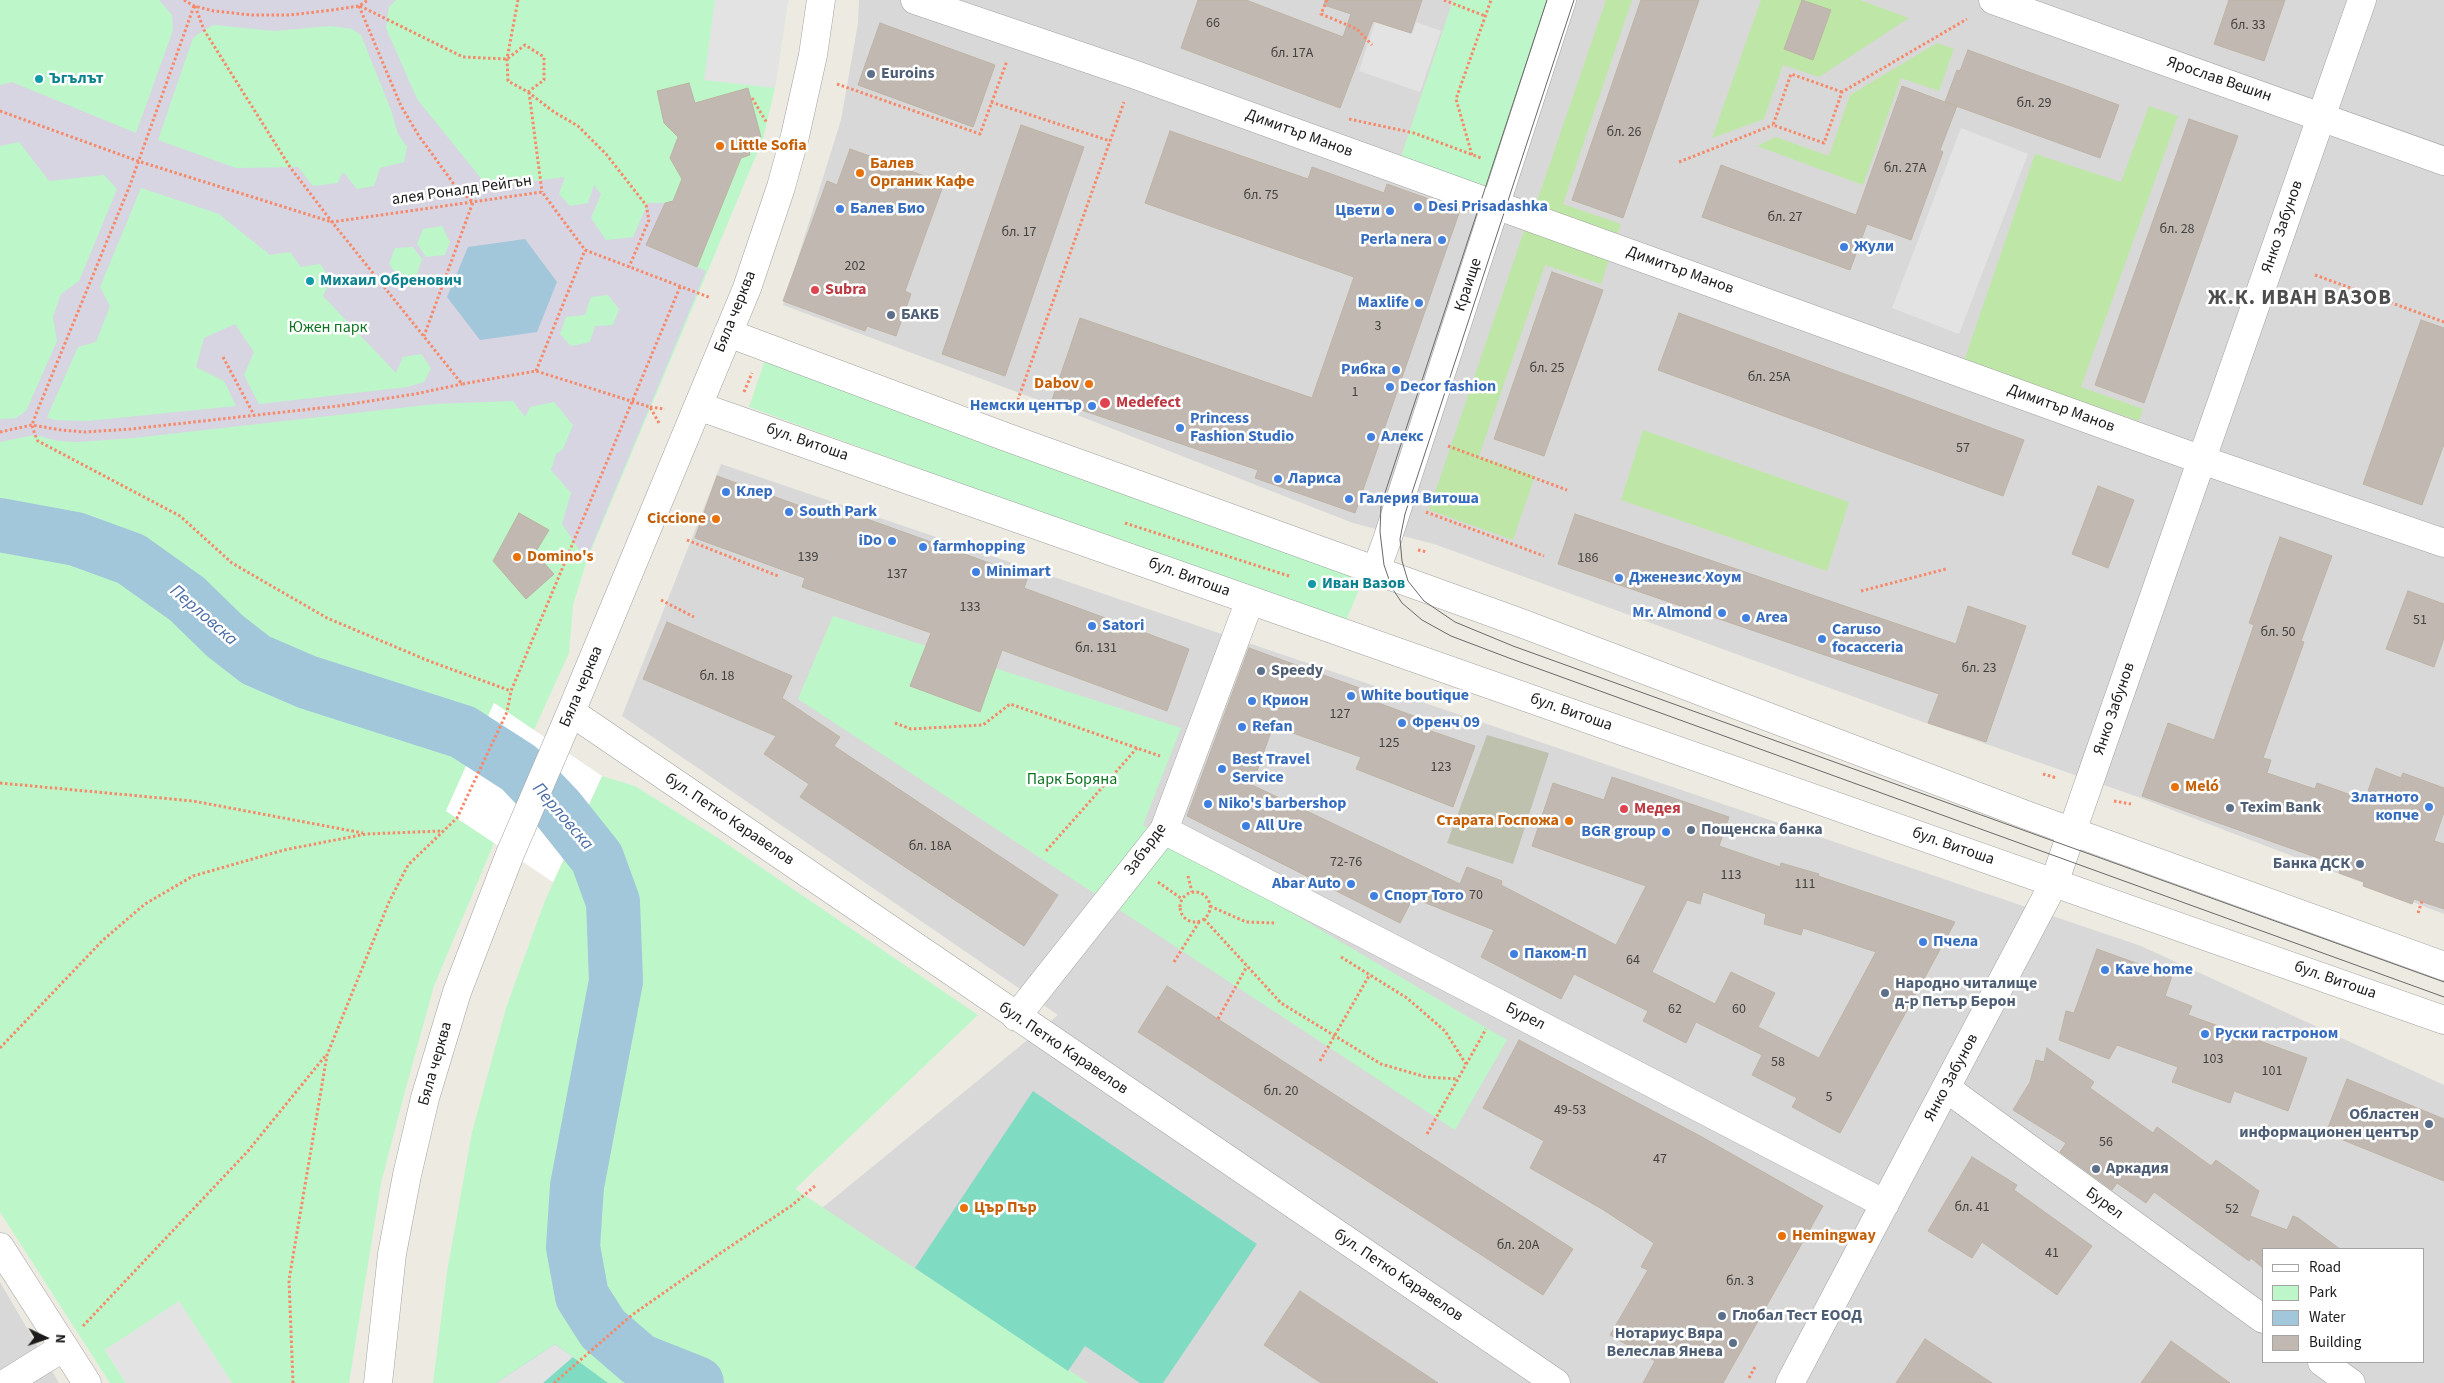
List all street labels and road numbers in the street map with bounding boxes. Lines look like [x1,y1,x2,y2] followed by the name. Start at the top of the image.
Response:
[2164,53,2274,107] street label: Ярослав Вешин
[1243,106,1355,162] street label: Димитър Манов
[391,172,533,210] street label: алея Роналд Рейгън
[2258,178,2308,276] street label: Янко Забунов
[1624,243,1736,299] street label: Димитър Манов
[1451,256,1487,314] street label: Краище
[711,268,761,356] street label: Бяла черква
[2005,381,2117,437] street label: Димитър Манов
[763,420,851,466] street label: бул. Витоша
[1145,554,1233,602] street label: бул. Витоша
[556,644,608,730] street label: Бяла черква
[2090,660,2140,758] street label: Янко Забунов
[1527,690,1615,736] street label: бул. Витоша
[661,770,797,870] street label: бул. Петко Каравелов
[1121,820,1171,880] street label: Забърде
[1909,824,1997,870] street label: бул. Витоша
[2291,958,2379,1004] street label: бул. Витоша
[995,999,1131,1099] street label: бул. Петко Каравелов
[1502,999,1548,1035] street label: Бурел
[415,1020,457,1108] street label: Бяла черква
[1921,1031,1983,1125] street label: Янко Забунов
[2081,1184,2127,1224] street label: Бурел
[1330,1226,1466,1326] street label: бул. Петко Каравелов

